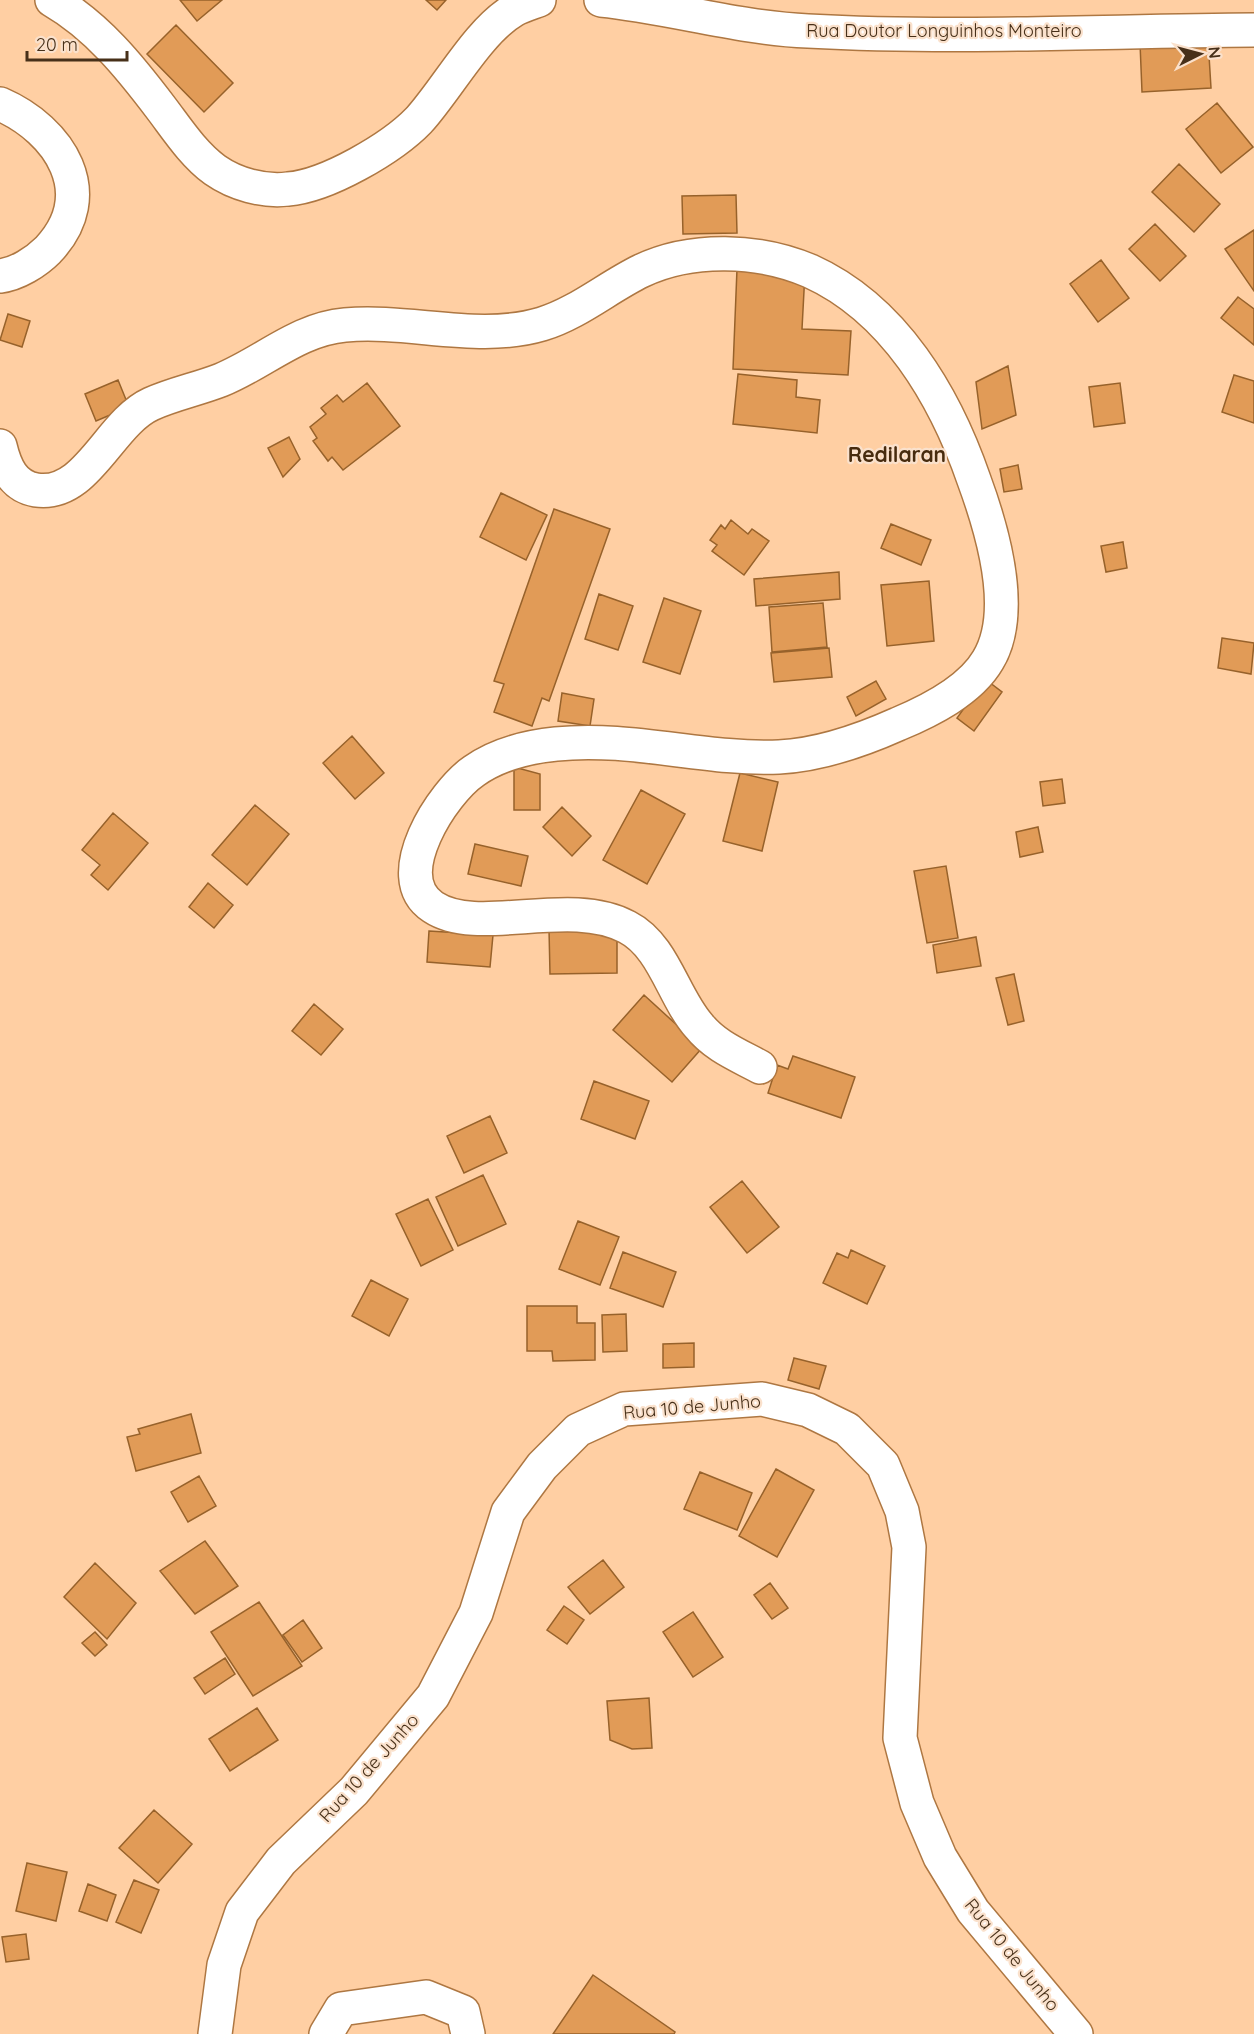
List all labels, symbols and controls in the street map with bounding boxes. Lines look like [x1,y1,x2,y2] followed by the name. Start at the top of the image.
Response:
[806,19,1082,42] street label: Rua Doutor Longuinhos Monteiro
[27,24,128,62] scale bar
[1170,24,1230,84] north arrow
[36,33,78,56] text: 20 m
[1204,46,1225,59] text: N
[848,441,946,467] district label: Redilaran
[622,1389,762,1424] street label: Rua 10 de Junho
[314,1709,423,1827] street label: Rua 10 de Junho
[960,1894,1065,2016] street label: Rua 10 de Junho

